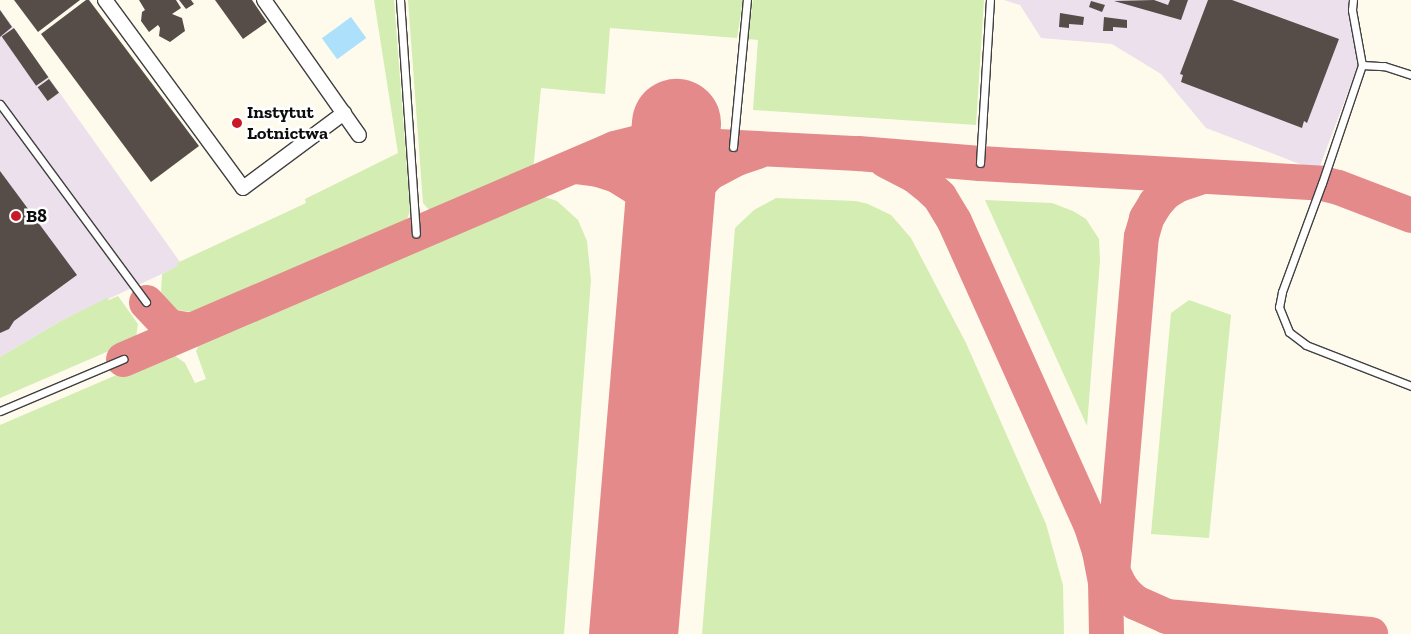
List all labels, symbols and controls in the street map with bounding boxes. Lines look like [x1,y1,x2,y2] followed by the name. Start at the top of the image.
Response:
[247,102,328,144] place label: Instytut Lotnictwa
[231,117,243,129] marker: Instytut Lotnictwa
[26,205,47,227] place label: B8
[10,210,22,222] marker: B8

